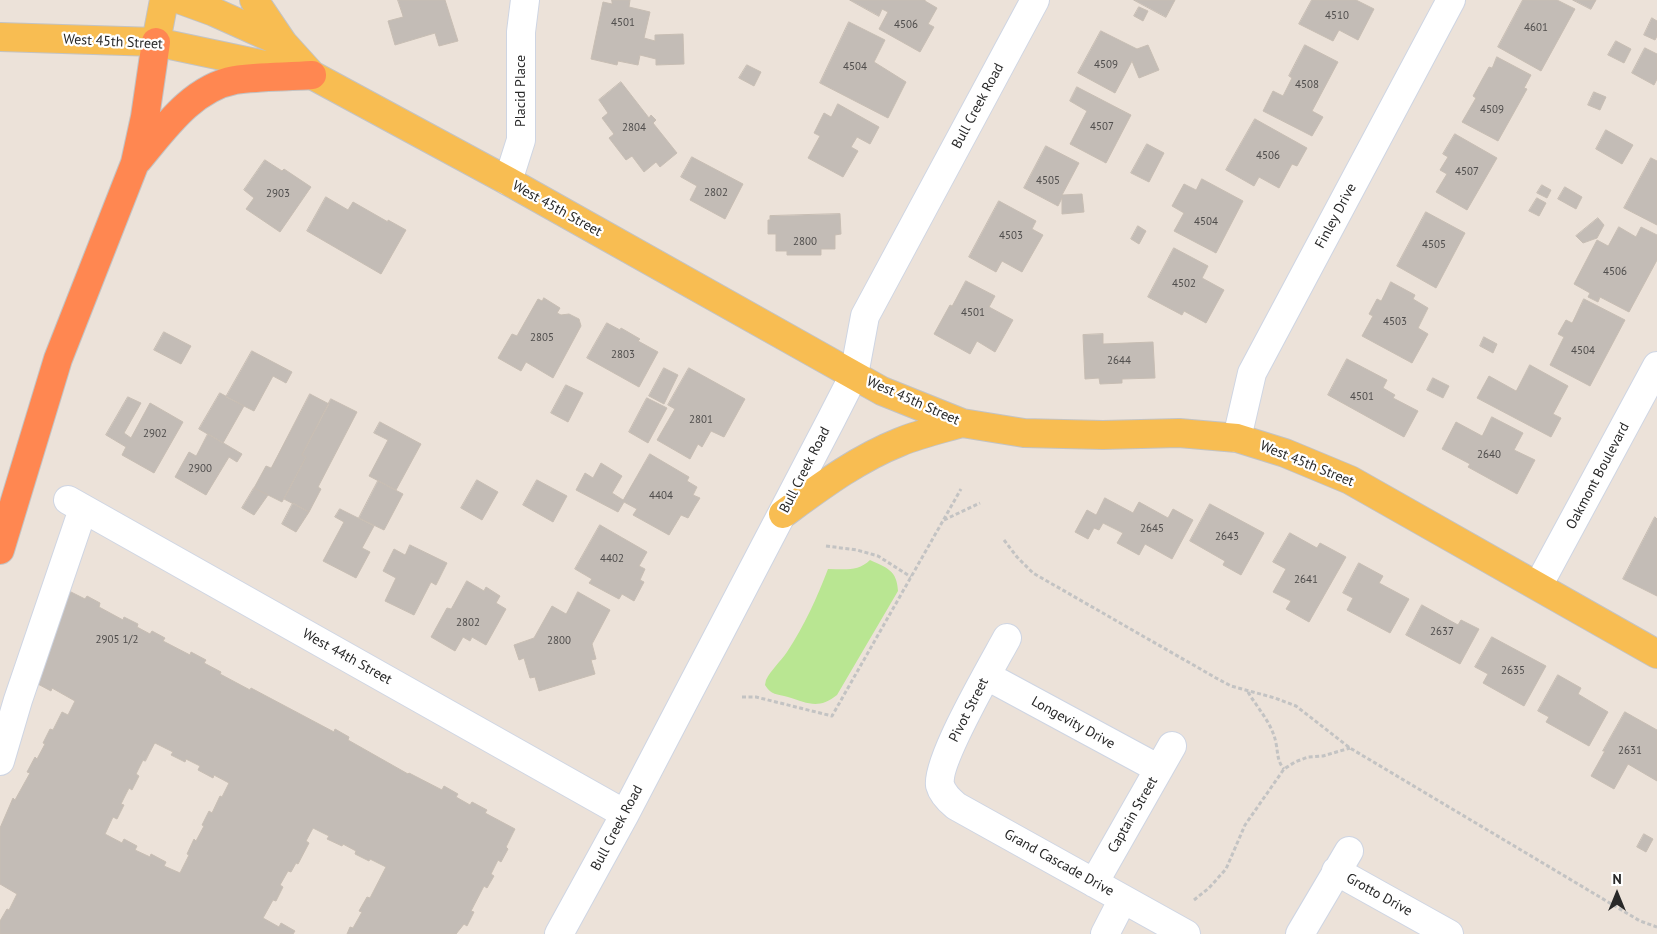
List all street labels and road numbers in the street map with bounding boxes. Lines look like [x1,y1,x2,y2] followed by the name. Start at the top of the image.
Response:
[63,31,163,53] street label: West 45th Street
[513,55,529,127] street label: Placid Place
[948,60,1008,152] street label: Bull Creek Road
[509,177,605,241] street label: West 45th Street
[1312,181,1360,251] street label: Finley Drive
[864,373,962,429] street label: West 45th Street
[1563,420,1633,532] street label: Oakmont Boulevard
[776,424,834,516] street label: Bull Creek Road
[1258,438,1356,490] street label: West 45th Street
[299,625,395,689] street label: West 44th Street
[946,675,992,745] street label: Pivot Street
[1028,693,1118,753] street label: Longevity Drive
[1105,774,1161,856] street label: Captain Street
[587,782,647,874] street label: Bull Creek Road
[1001,826,1117,900] street label: Grand Cascade Drive
[1343,870,1415,920] street label: Grotto Drive

